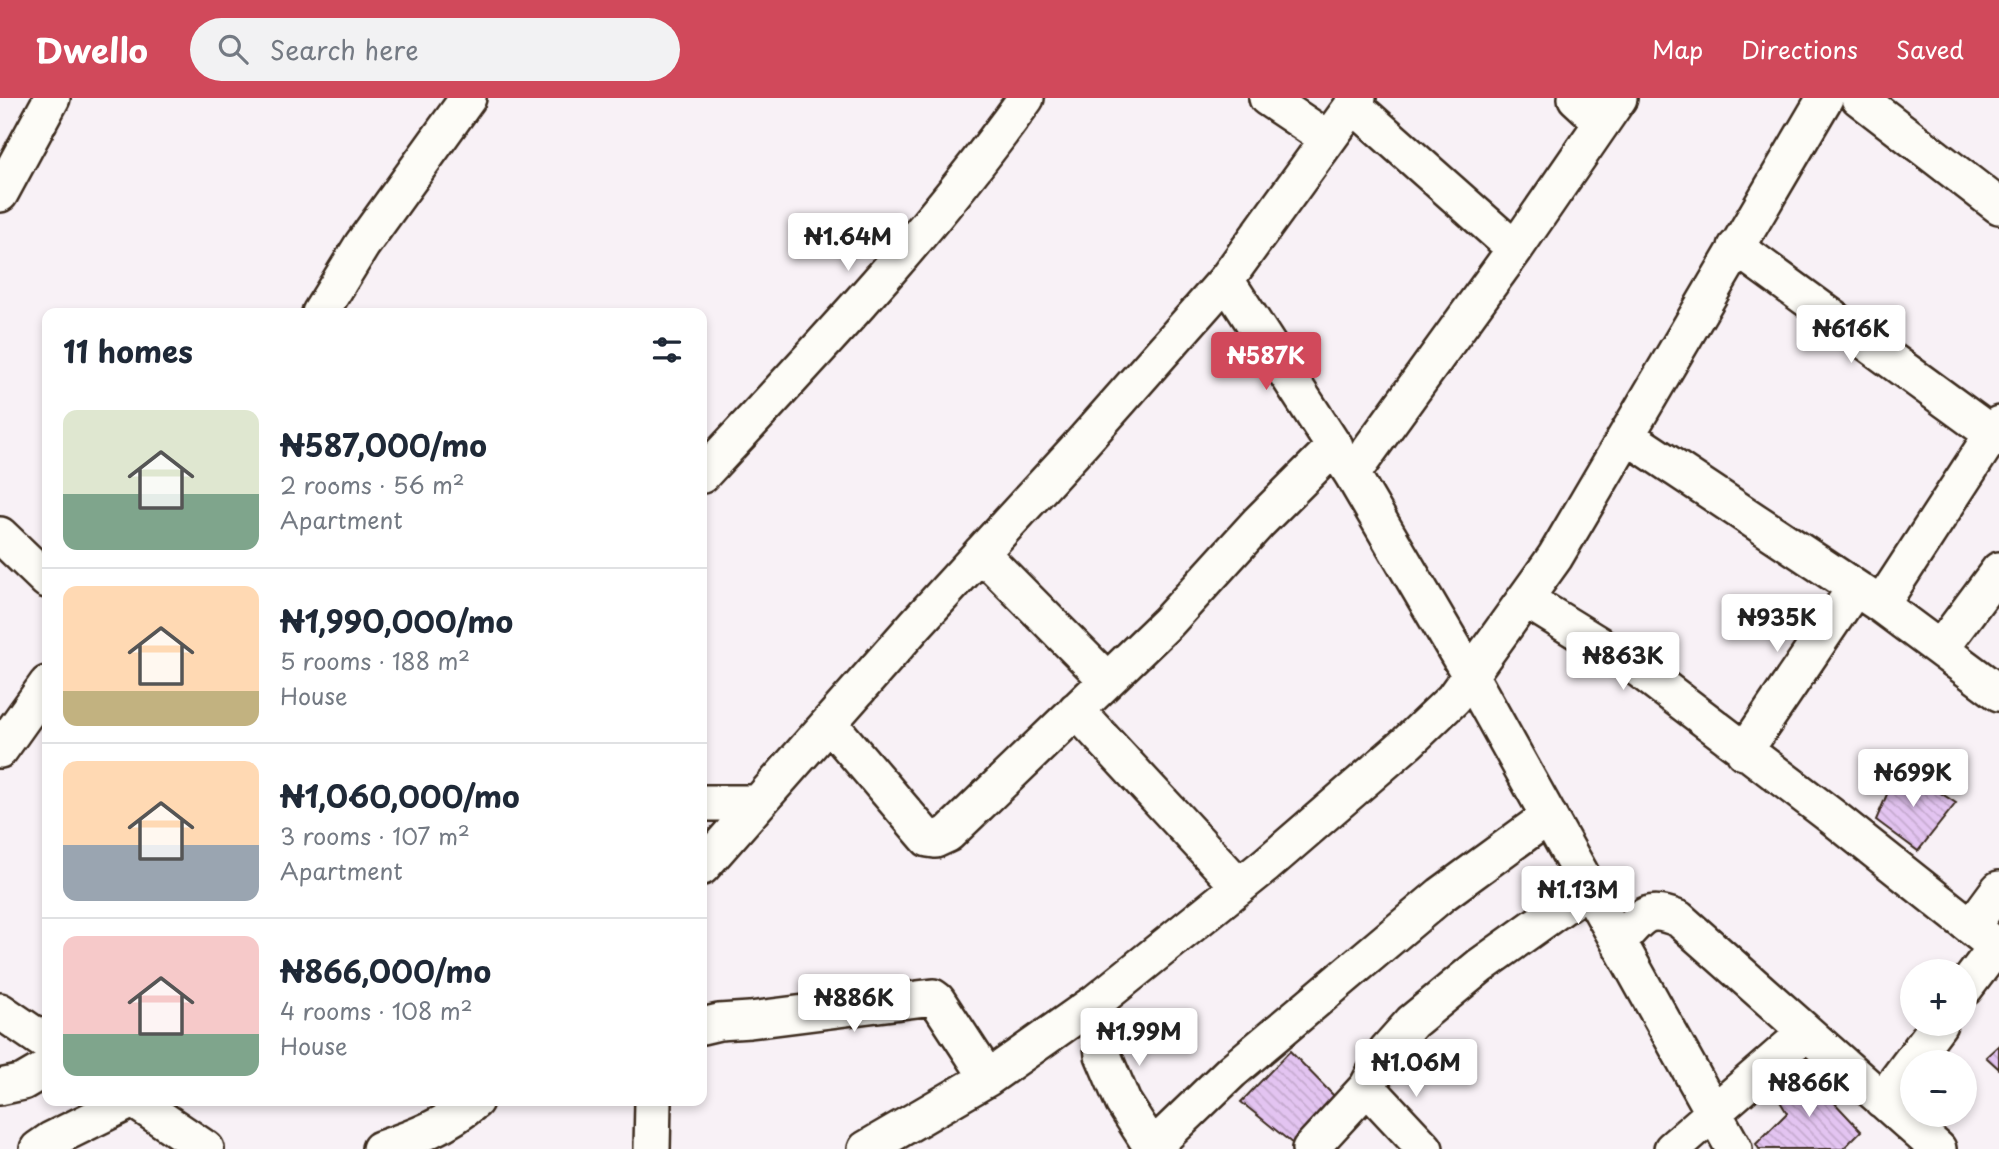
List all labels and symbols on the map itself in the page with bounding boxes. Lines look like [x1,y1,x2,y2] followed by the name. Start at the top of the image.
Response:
[791,214,905,273] pin: ₦1.64M
[1802,306,1900,365] pin: ₦616K
[1217,332,1315,392] pin: ₦587K
[1728,594,1826,654] pin: ₦935K
[1574,632,1672,692] pin: ₦863K
[1864,750,1962,809] pin: ₦699K
[1521,866,1635,926] pin: ₦1.13M
[805,974,903,1034] pin: ₦886K
[1082,1009,1196,1068] pin: ₦1.99M
[1359,1040,1473,1099] pin: ₦1.06M
[1760,1060,1858,1119] pin: ₦866K

